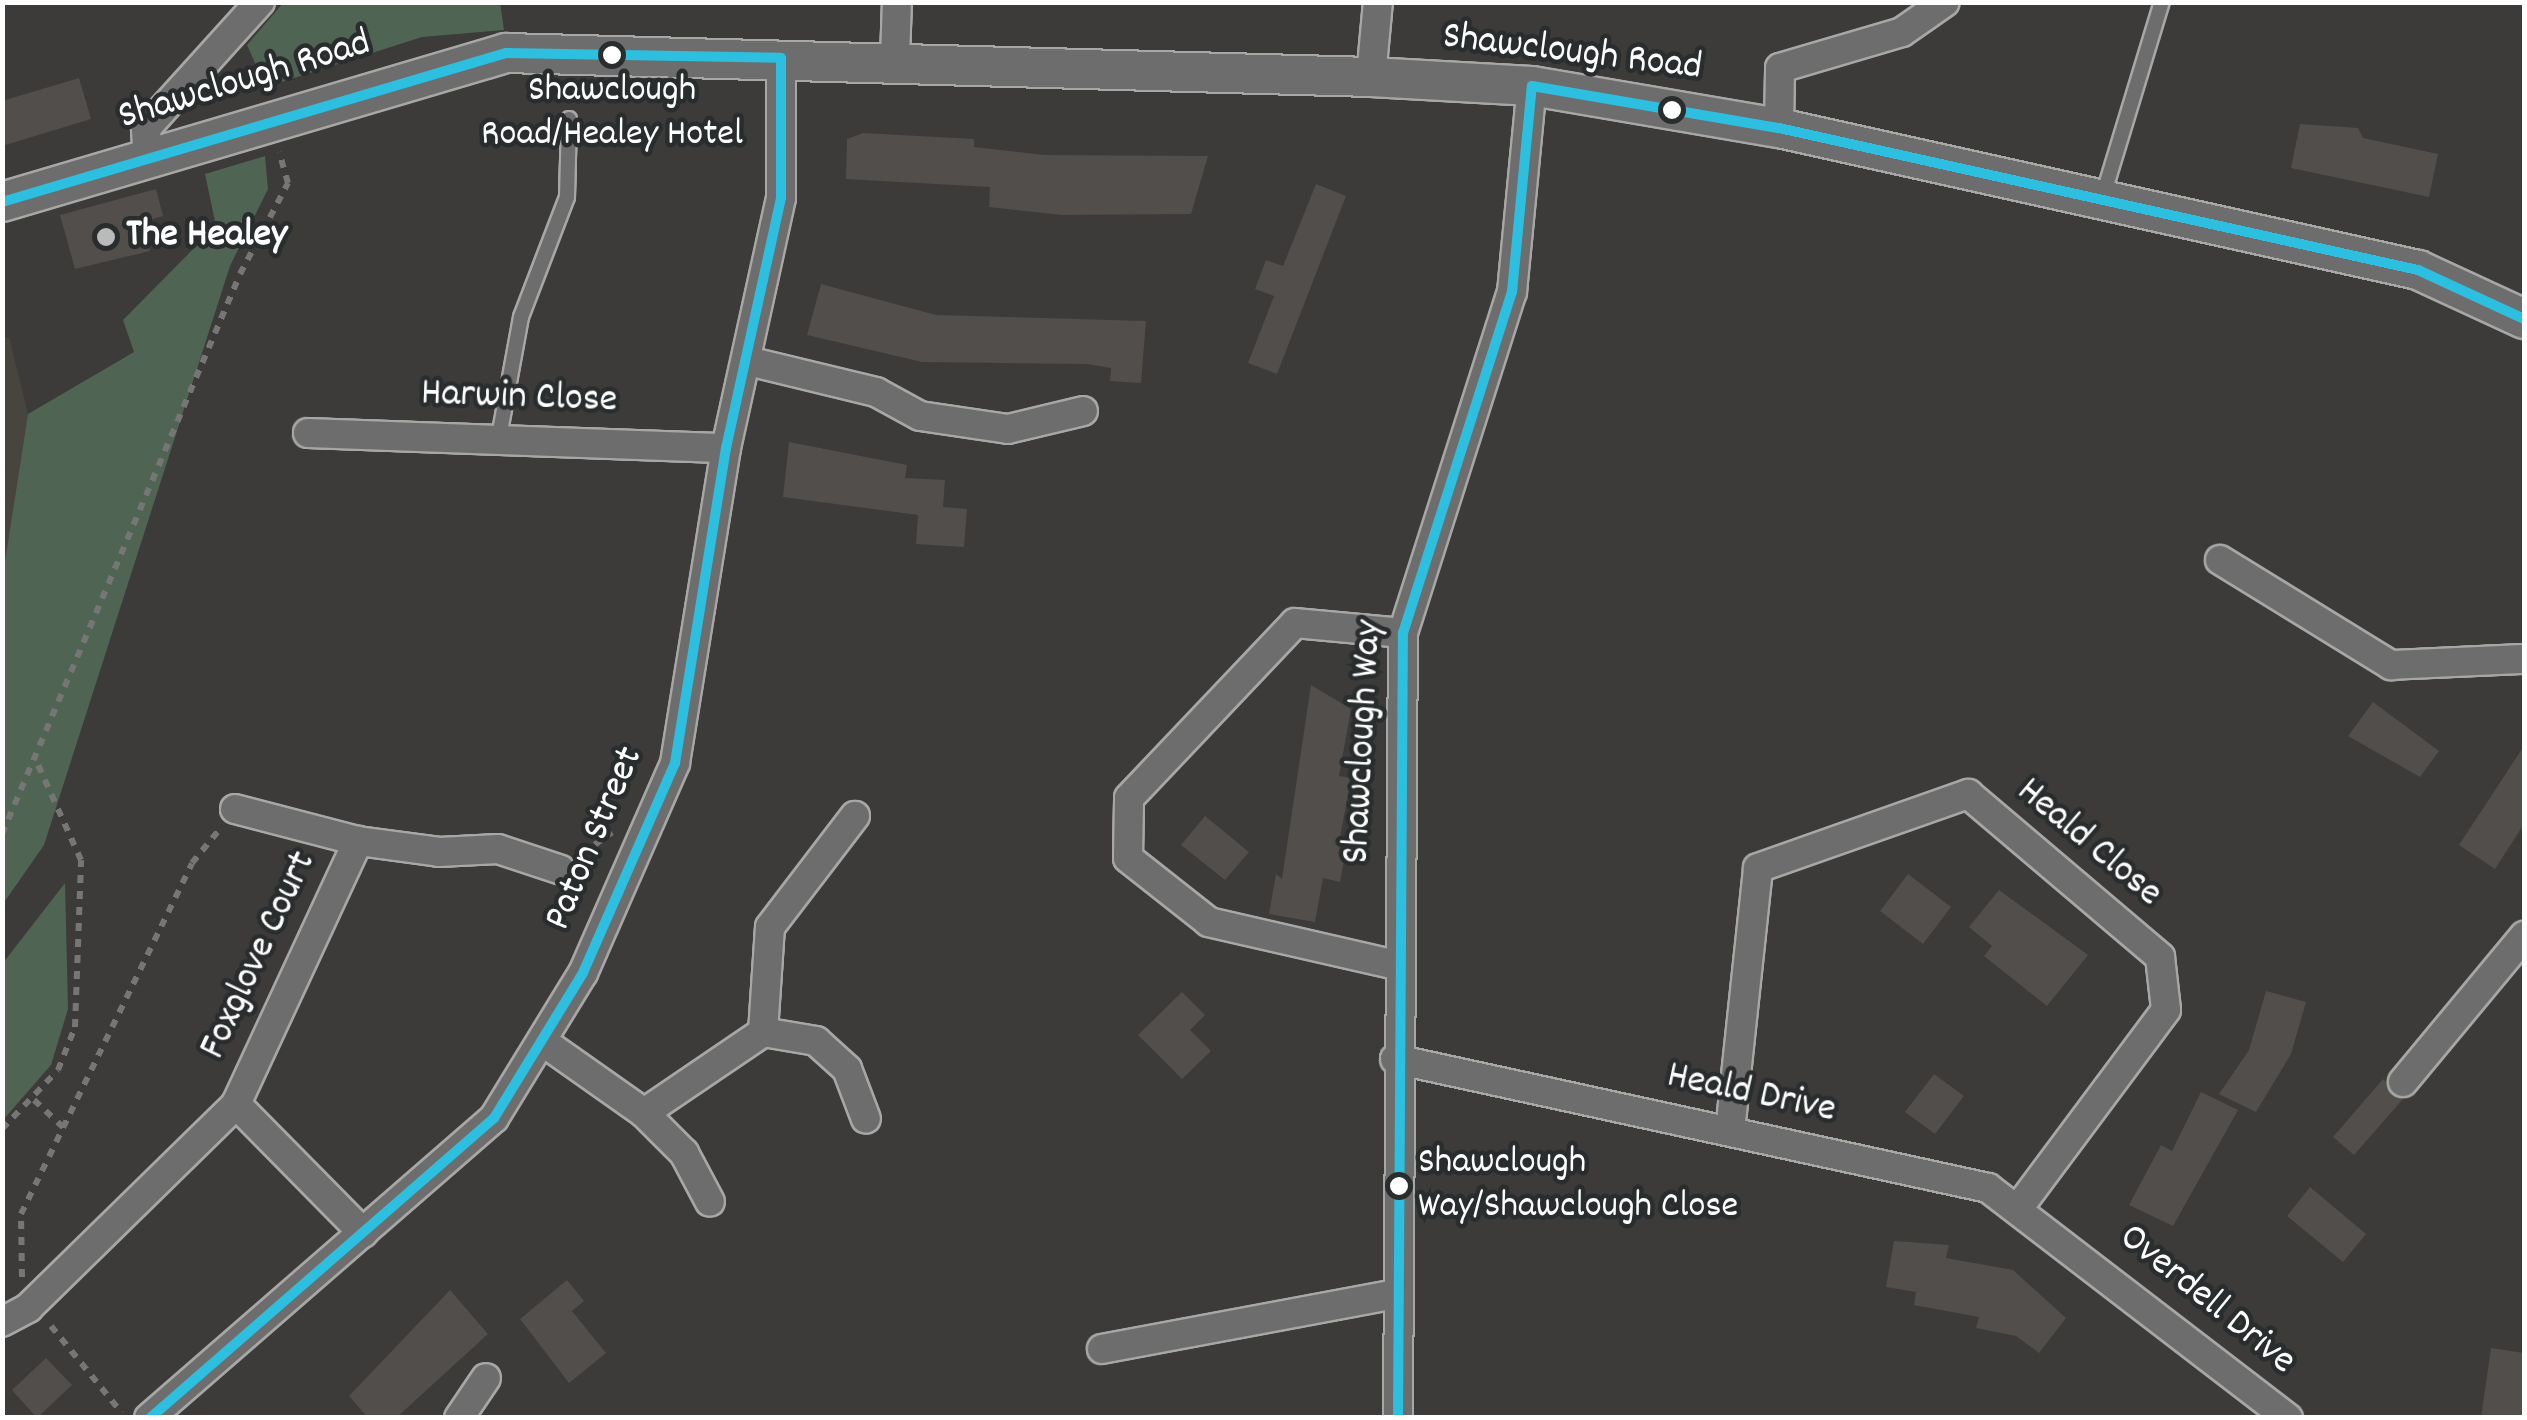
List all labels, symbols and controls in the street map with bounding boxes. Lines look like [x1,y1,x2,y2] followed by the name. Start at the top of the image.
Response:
[1440,14,1704,94] street label: Shawclough Road
[113,21,377,143] street label: Shawclough Road
[602,45,622,65] marker: Shawclough Road/Healey Hotel
[481,69,743,158] place label: Shawclough Road/Healey Hotel
[1662,100,1682,120] unlabelled marker
[126,213,287,261] place label: The Healey
[95,226,117,248] marker: The Healey
[420,372,618,426] street label: Harwin Close
[1335,619,1395,865] street label: Shawclough Way
[536,740,656,938] street label: Paton Street
[2005,769,2171,919] street label: Heald Close
[191,845,329,1067] street label: Foxglove Court
[1662,1054,1840,1136] street label: Heald Drive
[1418,1141,1738,1230] place label: Shawclough Way/Shawclough Close
[1389,1176,1409,1196] marker: Shawclough Way/Shawclough Close
[2108,1215,2304,1387] street label: Overdell Drive

